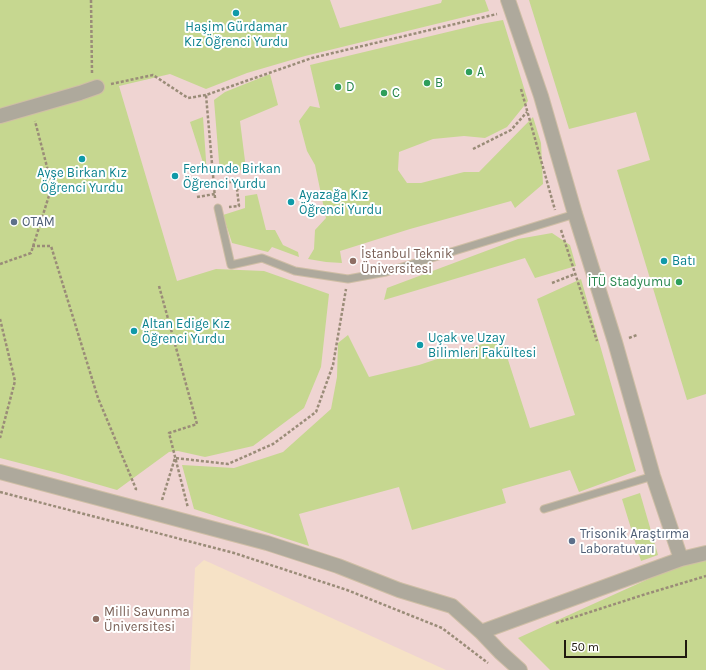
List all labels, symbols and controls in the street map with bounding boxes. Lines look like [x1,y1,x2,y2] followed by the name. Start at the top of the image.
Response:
[231,8,241,18] marker: Haşim Gürdamar Kız Öğrenci Yurdu
[184,19,288,50] place label: Haşim Gürdamar Kız Öğrenci Yurdu
[477,64,484,80] place label: A
[464,67,474,77] marker: A
[435,75,443,91] place label: B
[422,78,432,88] marker: B
[346,79,355,95] place label: D
[333,82,343,92] marker: D
[392,85,400,101] place label: C
[379,88,389,98] marker: C
[77,154,87,164] marker: Ayşe Birkan Kız Öğrenci Yurdu
[183,161,281,192] place label: Ferhunde Birkan Öğrenci Yurdu
[37,165,127,196] place label: Ayşe Birkan Kız Öğrenci Yurdu
[170,171,180,181] marker: Ferhunde Birkan Öğrenci Yurdu
[299,187,382,218] place label: Ayazağa Kız Öğrenci Yurdu
[286,197,296,207] marker: Ayazağa Kız Öğrenci Yurdu
[22,214,55,230] place label: OTAM
[9,217,19,227] marker: OTAM
[361,246,452,277] place label: İstanbul Teknik Üniversitesi
[672,253,696,269] place label: Batı
[348,256,358,266] marker: İstanbul Teknik Üniversitesi
[659,256,669,266] marker: Batı
[588,274,671,290] place label: İTÜ Stadyumu
[674,277,684,287] marker: İTÜ Stadyumu
[142,316,230,347] place label: Altan Edige Kız Öğrenci Yurdu
[129,326,139,336] marker: Altan Edige Kız Öğrenci Yurdu
[428,330,536,361] place label: Uçak ve Uzay Bilimleri Fakültesi
[415,340,425,350] marker: Uçak ve Uzay Bilimleri Fakültesi
[580,526,689,557] place label: Trisonik Araştırma Laboratuvarı
[567,536,577,546] marker: Trisonik Araştırma Laboratuvarı
[104,604,190,635] place label: Milli Savunma Üniversitesi
[91,614,101,624] marker: Milli Savunma Üniversitesi
[566,632,689,658] scale bar
[571,640,599,654] text: 50 m

